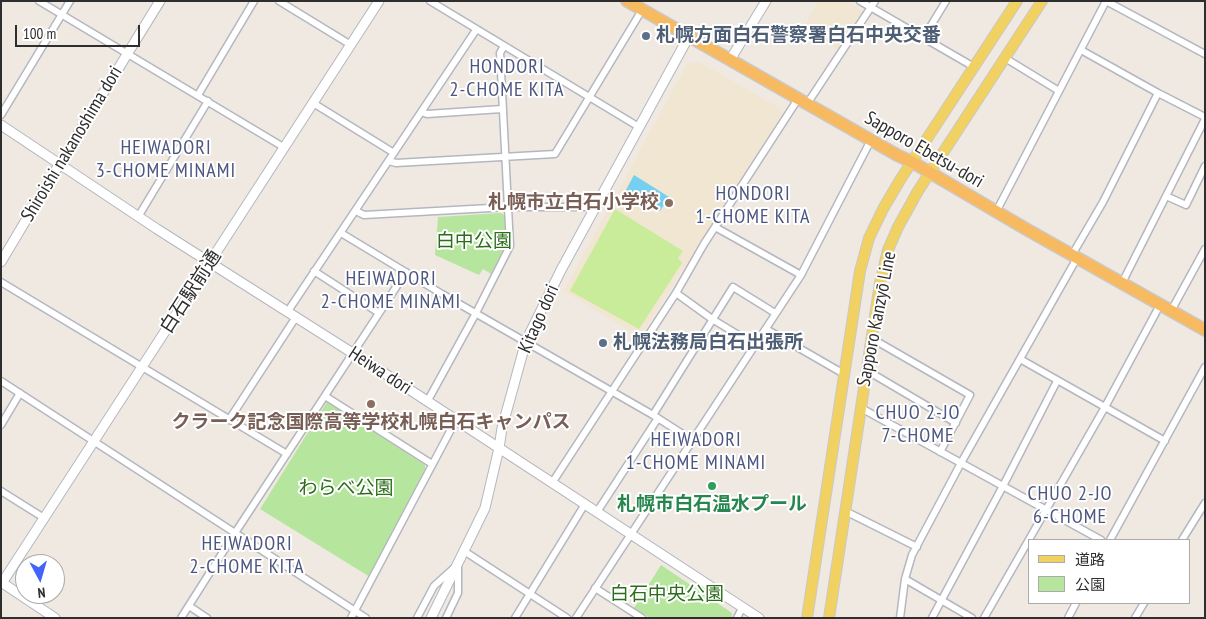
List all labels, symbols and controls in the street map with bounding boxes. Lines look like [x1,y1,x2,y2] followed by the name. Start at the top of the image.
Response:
[18,15,142,47] scale bar
[23,24,56,43] text: 100 m
[656,25,941,47] place label: 札幌方面白石警察署白石中央交番
[640,30,652,42] marker: 札幌方面白石警察署白石中央交番
[448,55,566,102] district label: HONDORI 2-CHOME KITA
[17,62,127,226] street label: Shiroishi nakanoshima dori
[861,107,987,193] street label: Sapporo Ebetsu-dori
[94,136,238,183] district label: HEIWADORI 3-CHOME MINAMI
[694,182,812,229] district label: HONDORI 1-CHOME KITA
[488,192,659,214] place label: 札幌市立白石小学校
[663,197,675,209] marker: 札幌市立白石小学校
[436,231,512,253] park label: 白中公園
[156,246,226,338] street label: 白石駅前通
[853,250,901,388] street label: Sapporo Kanzyō Line
[319,267,463,314] district label: HEIWADORI 2-CHOME MINAMI
[514,281,564,357] street label: Kitago dori
[613,332,803,354] place label: 札幌法務局白石出張所
[597,337,609,349] marker: 札幌法務局白石出張所
[344,342,416,400] street label: Heiwa dori
[365,398,377,410] marker: クラーク記念国際高等学校札幌白石キャンパス
[874,401,962,448] district label: CHUO 2-JO 7-CHOME
[172,412,570,434] place label: クラーク記念国際高等学校札幌白石キャンパス
[624,428,768,475] district label: HEIWADORI 1-CHOME MINAMI
[299,478,393,500] park label: わらべ公園
[706,480,718,492] marker: 札幌市白石温水プール
[1026,482,1114,529] district label: CHUO 2-JO 6-CHOME
[617,494,807,516] place label: 札幌市白石温水プール
[188,532,306,579] district label: HEIWADORI 2-CHOME KITA
[1028,539,1191,604] legend
[1075,550,1105,569] text: 道路
[15,554,65,604] north arrow
[1075,575,1105,594] text: 公園
[37,584,46,602] text: N
[610,584,724,606] park label: 白石中央公園

